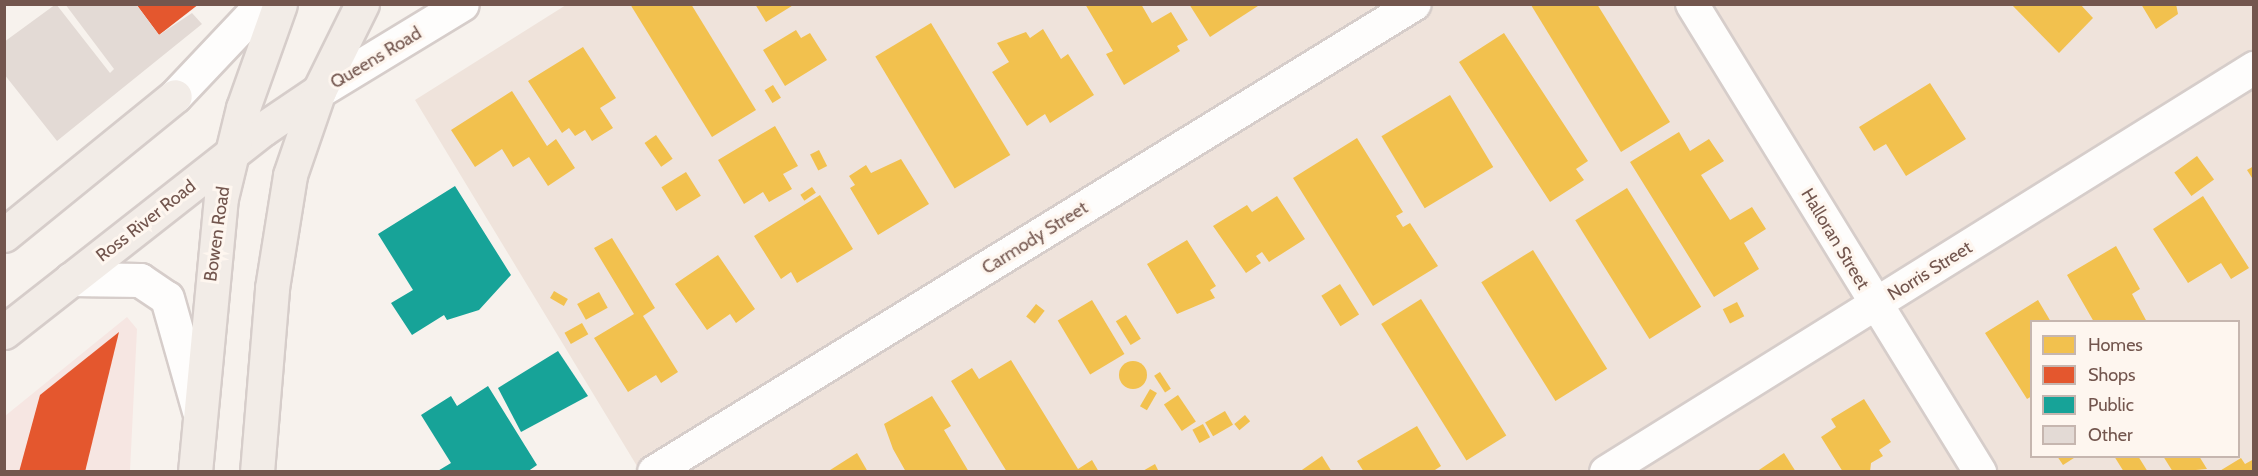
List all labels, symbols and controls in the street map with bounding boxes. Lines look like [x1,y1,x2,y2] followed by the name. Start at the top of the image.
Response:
[327,22,425,94] street label: Queens Road
[92,175,200,267] street label: Ross River Road
[200,185,234,283] street label: Bowen Road
[1796,185,1874,293] street label: Halloran Street
[978,197,1092,279] street label: Carmody Street
[1884,237,1976,305] street label: Norris Street
[2030,320,2240,458] legend
[2088,334,2143,356] text: Homes
[2088,364,2136,386] text: Shops
[2088,394,2134,416] text: Public
[2088,424,2133,446] text: Other

